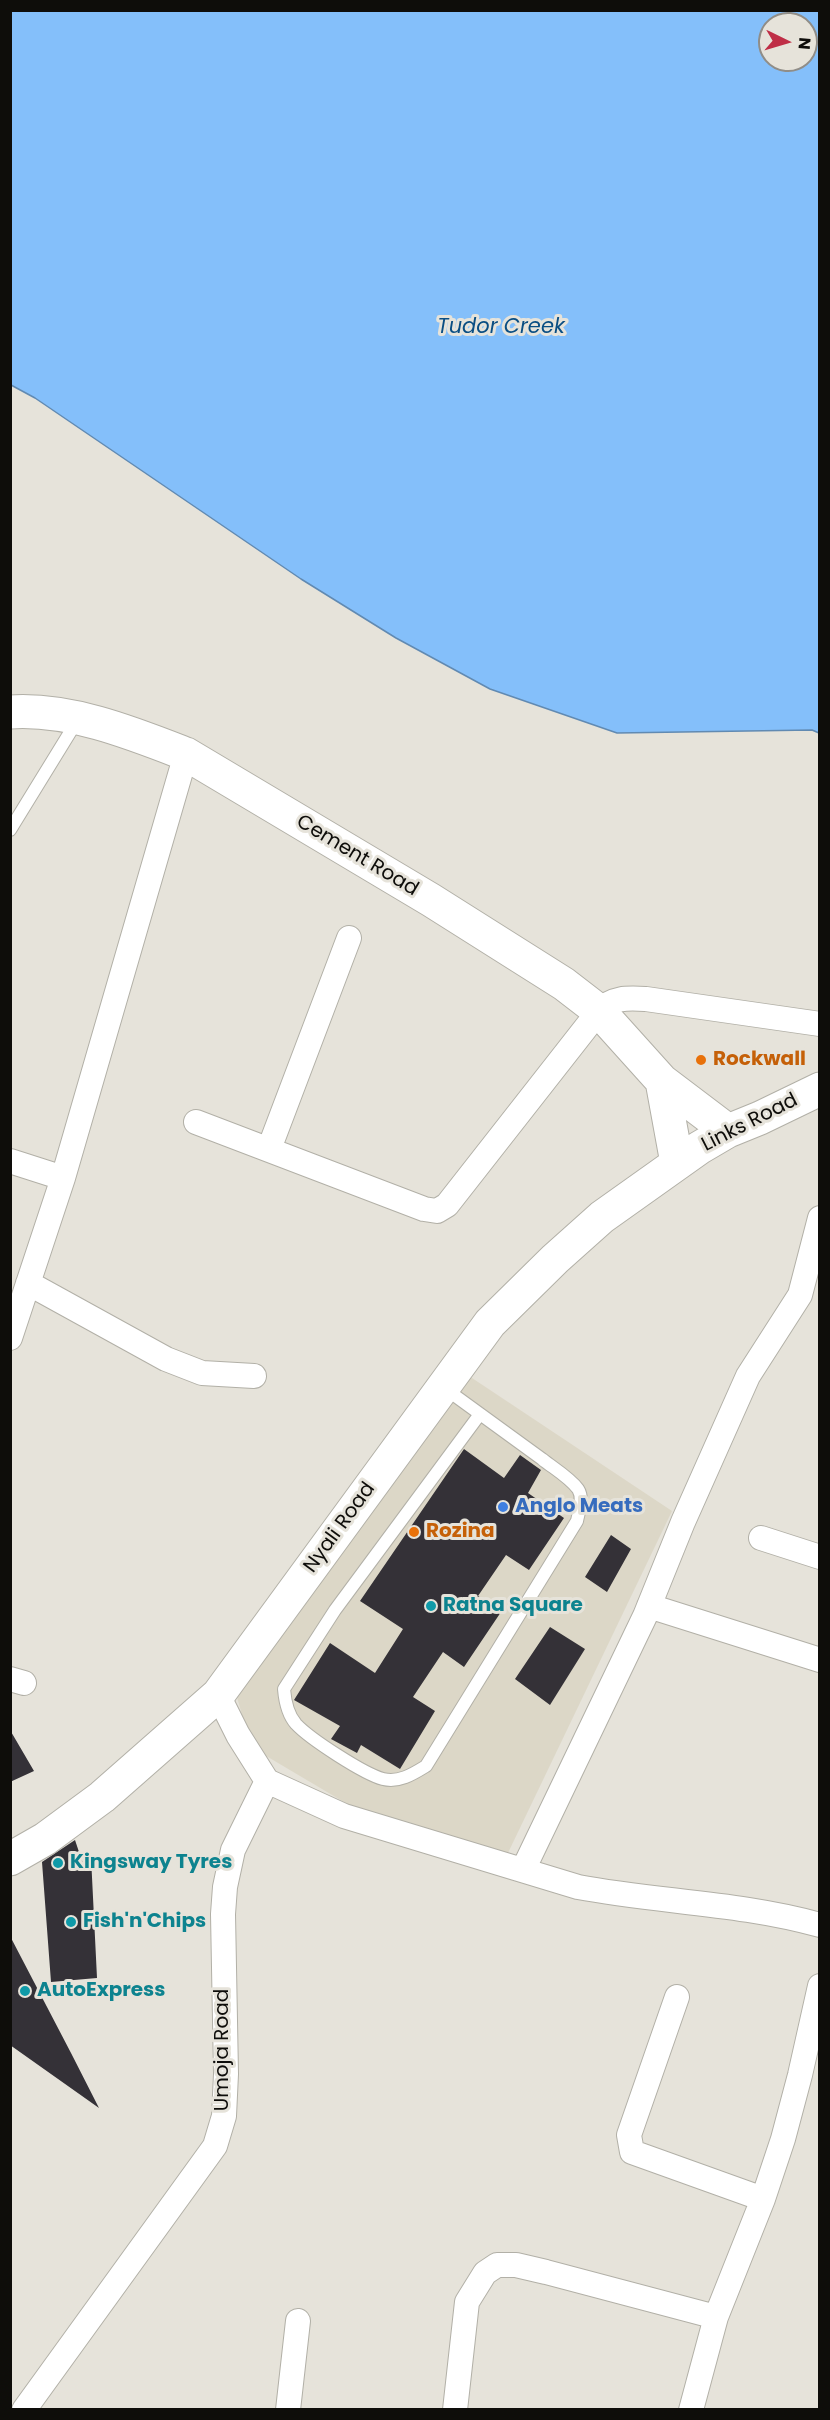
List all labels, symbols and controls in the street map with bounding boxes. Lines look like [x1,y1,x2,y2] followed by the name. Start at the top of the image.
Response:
[758,12,818,72] north arrow
[792,36,816,50] text: N
[437,315,565,341] water label: Tudor Creek
[292,810,422,902] street label: Cement Road
[713,1048,806,1072] place label: Rockwall
[694,1053,708,1067] marker: Rockwall
[698,1089,802,1157] street label: Links Road
[299,1478,381,1578] street label: Nyali Road
[515,1495,643,1519] place label: Anglo Meats
[496,1500,510,1514] marker: Anglo Meats
[426,1520,495,1544] place label: Rozina
[407,1525,421,1539] marker: Rozina
[443,1594,583,1618] place label: Ratna Square
[424,1599,438,1613] marker: Ratna Square
[70,1851,232,1875] place label: Kingsway Tyres
[51,1856,65,1870] marker: Kingsway Tyres
[83,1910,206,1934] place label: Fish'n'Chips
[64,1915,78,1929] marker: Fish'n'Chips
[37,1979,165,2003] place label: AutoExpress
[18,1984,32,1998] marker: AutoExpress
[211,1989,235,2111] street label: Umoja Road

